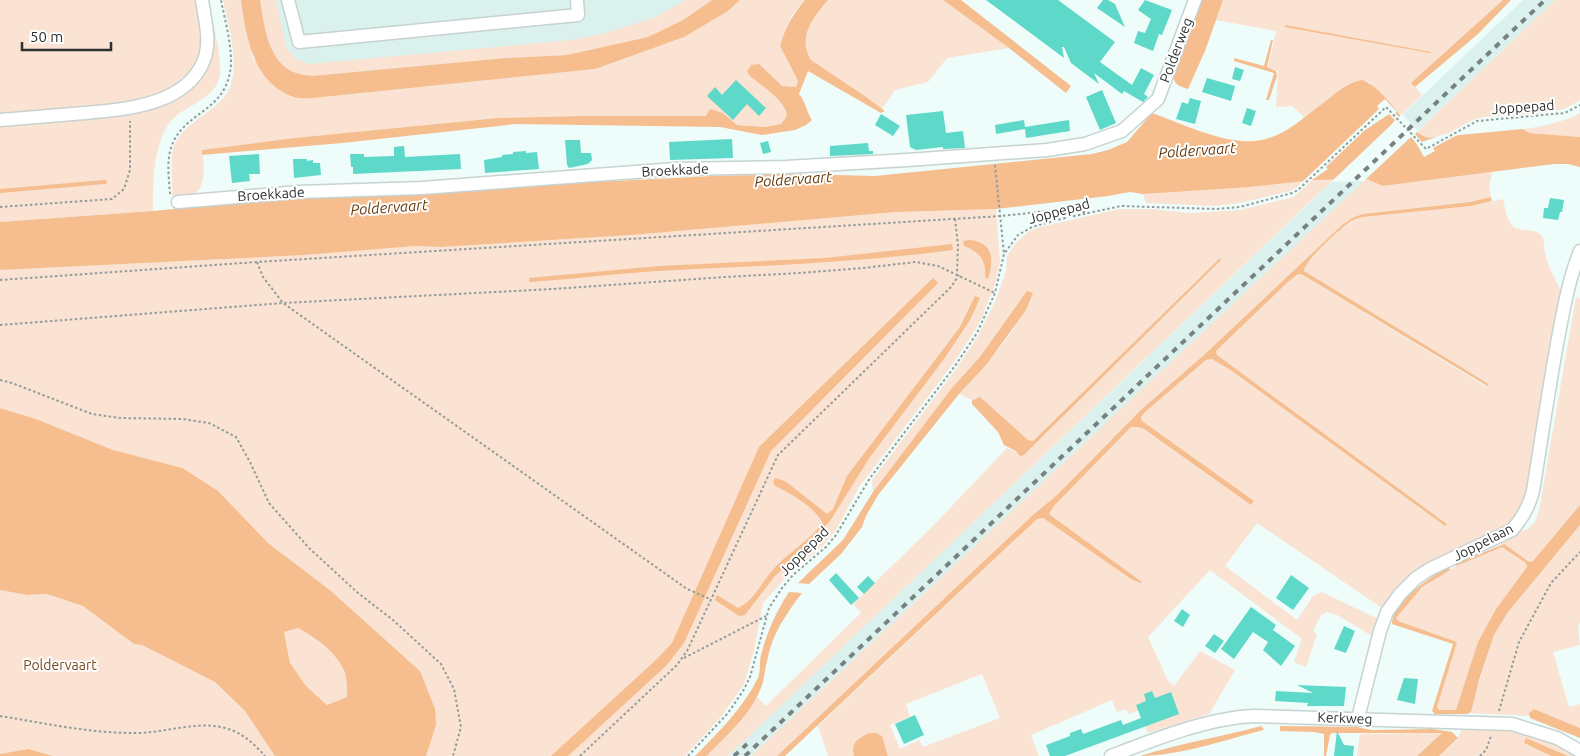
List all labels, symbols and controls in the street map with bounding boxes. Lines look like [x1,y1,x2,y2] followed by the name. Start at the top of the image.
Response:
[1156,15,1196,85] street label: Polderweg
[22,20,111,52] scale bar
[30,28,63,45] text: 50 m
[1491,97,1555,117] street label: Joppepad
[1158,139,1236,161] water label: Poldervaart
[641,160,709,180] street label: Broekkade
[754,168,832,190] water label: Poldervaart
[237,184,305,204] street label: Broekkade
[1027,195,1091,227] street label: Joppepad
[350,196,428,218] water label: Poldervaart
[1450,520,1516,564] street label: Joppelaan
[776,523,832,579] street label: Joppepad
[23,657,97,673] park label: Poldervaart
[1317,709,1373,727] street label: Kerkweg

